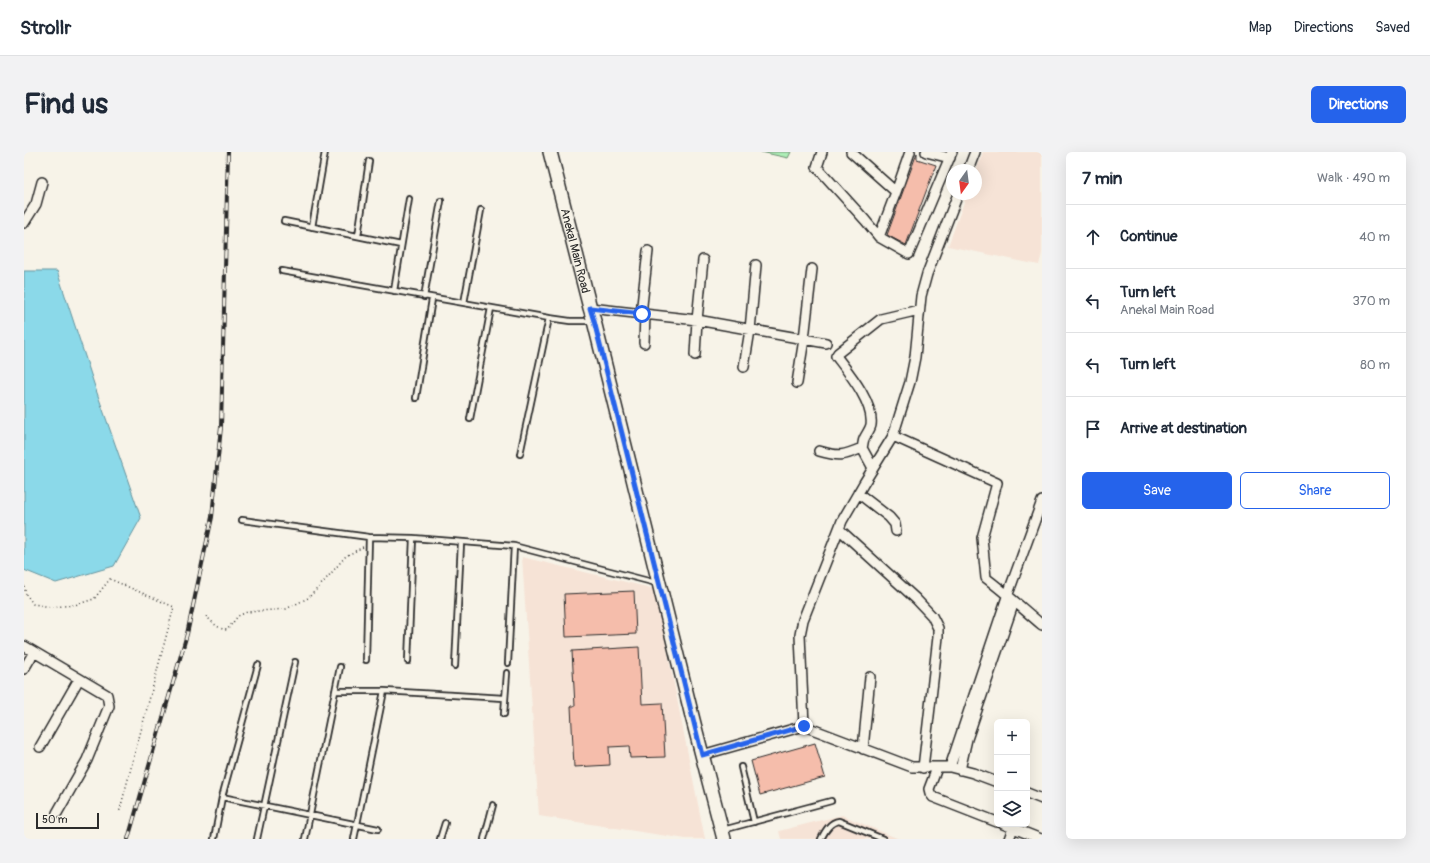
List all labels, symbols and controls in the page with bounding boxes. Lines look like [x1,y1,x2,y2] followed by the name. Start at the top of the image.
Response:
[20,16,71,40] text: Strollr
[1249,19,1272,36] text: Map
[1294,19,1353,36] text: Directions
[1375,19,1410,36] text: Saved
[1311,86,1406,123] button: Directions
[24,87,108,122] text: Find us
[946,164,982,200] north arrow
[1082,168,1122,189] text: 7 min
[1317,170,1390,186] text: Walk · 490 m
[557,207,593,295] street label: Anekal Main Road
[1082,226,1104,248] icon: ahead
[1120,227,1178,246] text: Continue
[1359,229,1390,245] text: 40 m
[1120,283,1176,302] text: Turn left
[1082,290,1104,312] icon: left
[1353,293,1390,309] text: 370 m
[1120,302,1214,318] text: Anekal Main Road
[633,305,651,323] route start
[1082,354,1104,376] icon: left
[1120,355,1176,374] text: Turn left
[1360,357,1390,373] text: 80 m
[1082,418,1104,440] icon: arrive
[1120,419,1247,438] text: Arrive at destination
[1082,472,1232,509] button: Save
[1240,472,1390,509] button: Share
[795,717,813,735] route end
[994,719,1030,827] map controls
[994,719,1030,755] button: +
[994,755,1030,791] button: −
[994,791,1030,827] button: layers
[36,811,99,830] scale bar
[42,813,68,826] text: 50 m

